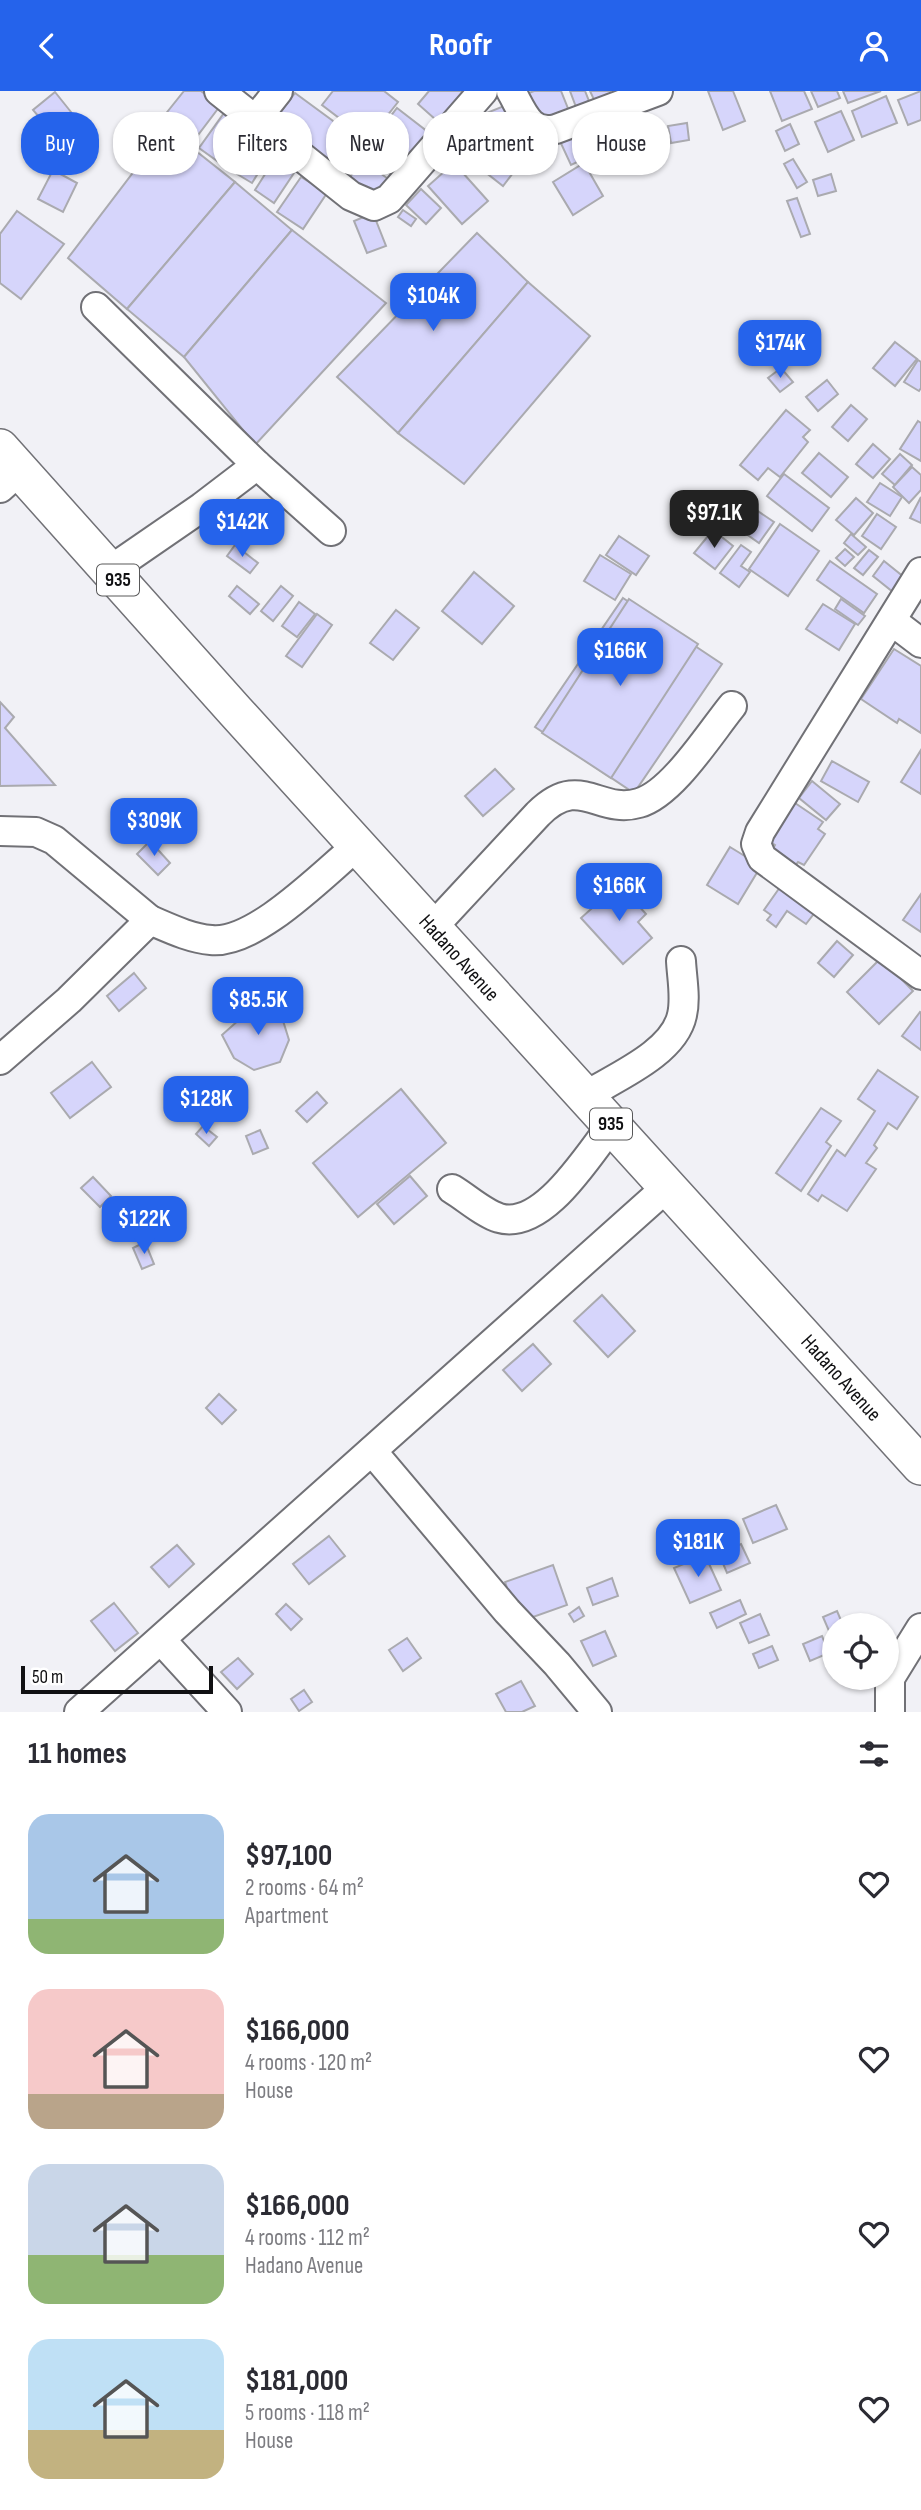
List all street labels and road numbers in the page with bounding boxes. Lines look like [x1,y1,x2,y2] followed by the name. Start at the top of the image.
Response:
[97,565,139,595] road number: 935
[414,910,504,1006] street label: Hadano Avenue
[590,1109,632,1140] road number: 935
[796,1330,886,1426] street label: Hadano Avenue

